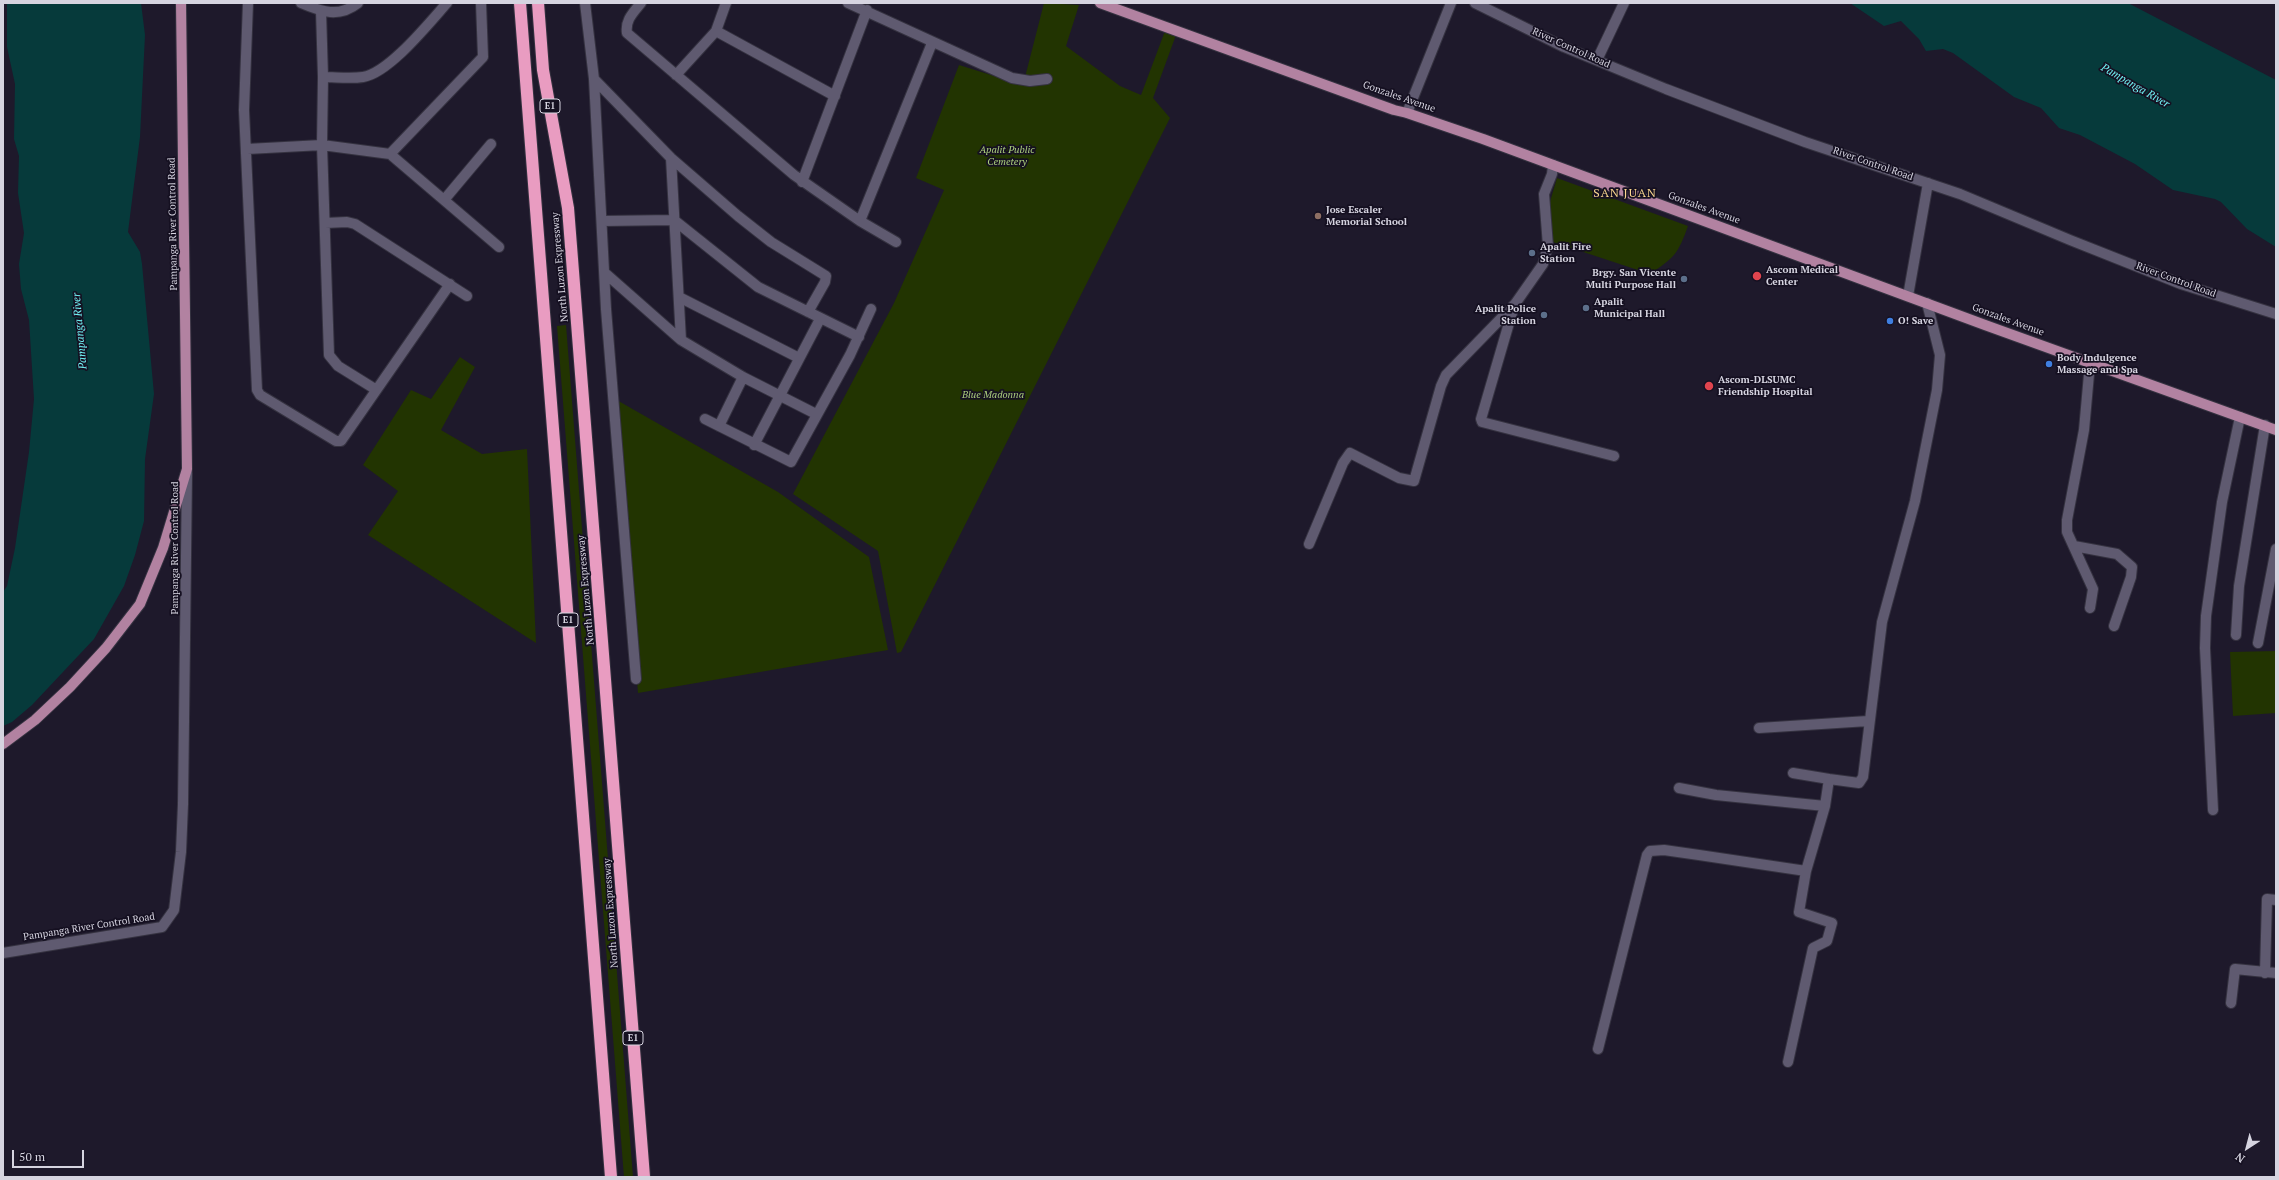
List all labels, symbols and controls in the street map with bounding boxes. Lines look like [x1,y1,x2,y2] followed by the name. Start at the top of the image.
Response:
[1530,25,1612,71] street label: River Control Road
[2098,61,2172,111] water label: Pampanga River
[1361,79,1437,115] street label: Gonzales Avenue
[540,99,560,113] road number: E1
[979,144,1035,168] park label: Apalit Public Cemetery
[1831,145,1915,183] street label: River Control Road
[166,157,180,291] street label: Pampanga River Control Road
[1593,187,1657,201] district label: SAN JUAN
[1666,189,1742,227] street label: Gonzales Avenue
[1326,204,1407,228] place label: Jose Escaler Memorial School
[1313,211,1323,221] marker: Jose Escaler Memorial School
[549,212,571,322] street label: North Luzon Expressway
[1540,241,1591,264] place label: Apalit Fire Station
[1527,248,1537,258] marker: Apalit Fire Station
[2134,260,2218,300] street label: River Control Road
[1766,264,1838,288] place label: Ascom Medical Center
[1586,267,1676,290] place label: Brgy. San Vicente Multi Purpose Hall
[1751,270,1763,282] marker: Ascom Medical Center
[1679,274,1689,284] marker: Brgy. San Vicente Multi Purpose Hall
[70,292,90,370] water label: Pampanga River
[1594,296,1665,320] place label: Apalit Municipal Hall
[1970,301,2046,339] street label: Gonzales Avenue
[1475,303,1536,326] place label: Apalit Police Station
[1581,303,1591,313] marker: Apalit Municipal Hall
[1539,310,1549,320] marker: Apalit Police Station
[1898,315,1933,327] place label: O! Save
[1885,316,1895,326] marker: O! Save
[2057,352,2138,376] place label: Body Indulgence Massage and Spa
[2044,359,2054,369] marker: Body Indulgence Massage and Spa
[1718,374,1813,398] place label: Ascom-DLSUMC Friendship Hospital
[1703,380,1715,392] marker: Ascom-DLSUMC Friendship Hospital
[962,389,1024,401] park label: Blue Madonna
[169,481,181,615] street label: Pampanga River Control Road
[575,535,597,645] street label: North Luzon Expressway
[558,613,578,627] road number: E1
[601,858,621,968] street label: North Luzon Expressway
[22,911,156,943] street label: Pampanga River Control Road
[623,1031,643,1045] road number: E1
[2227,1128,2267,1168] north arrow
[14,1142,86,1168] scale bar
[19,1149,45,1164] text: 50 m
[2232,1150,2247,1166] text: N

